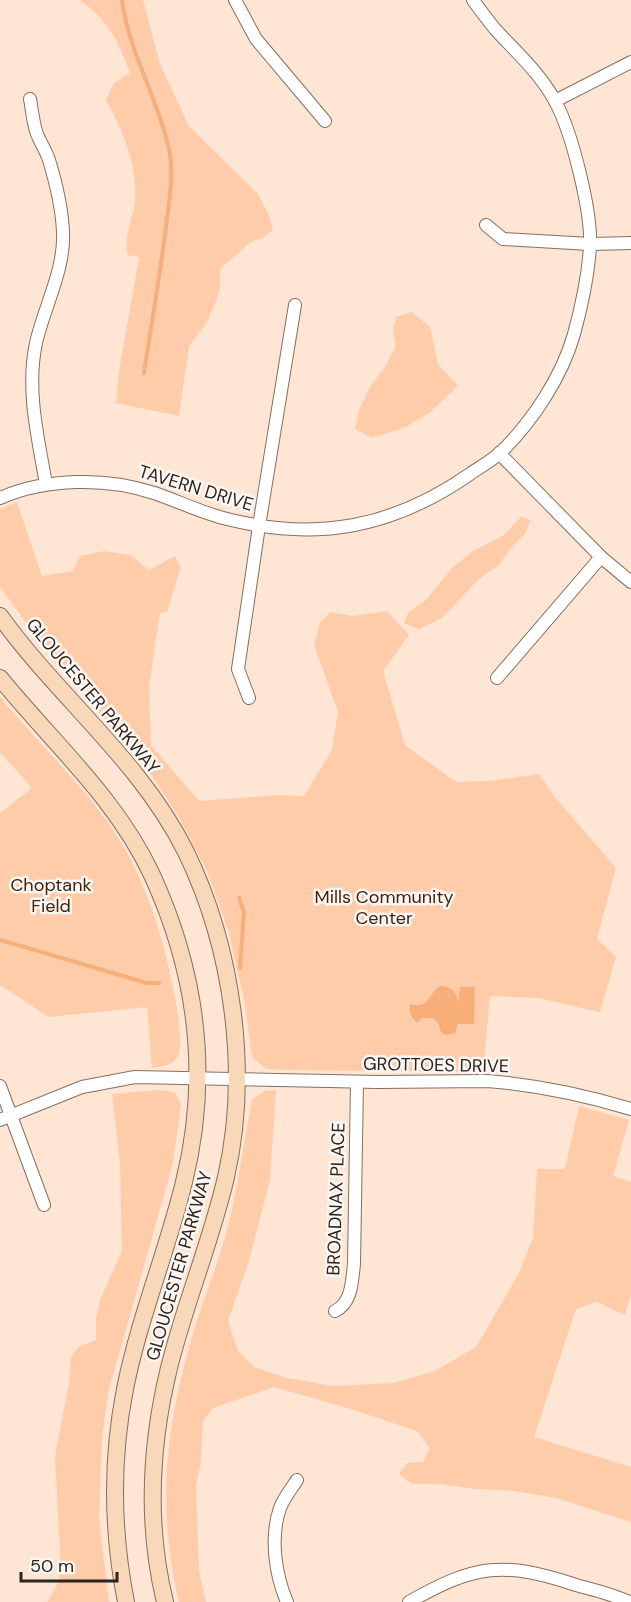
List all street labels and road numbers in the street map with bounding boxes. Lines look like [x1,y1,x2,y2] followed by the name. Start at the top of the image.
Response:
[136,459,256,517] street label: TAVERN DRIVE
[21,613,166,779] street label: GLOUCESTER PARKWAY
[363,1052,509,1078] street label: GROTTOES DRIVE
[321,1122,351,1276] street label: BROADNAX PLACE
[140,1168,218,1363] street label: GLOUCESTER PARKWAY

